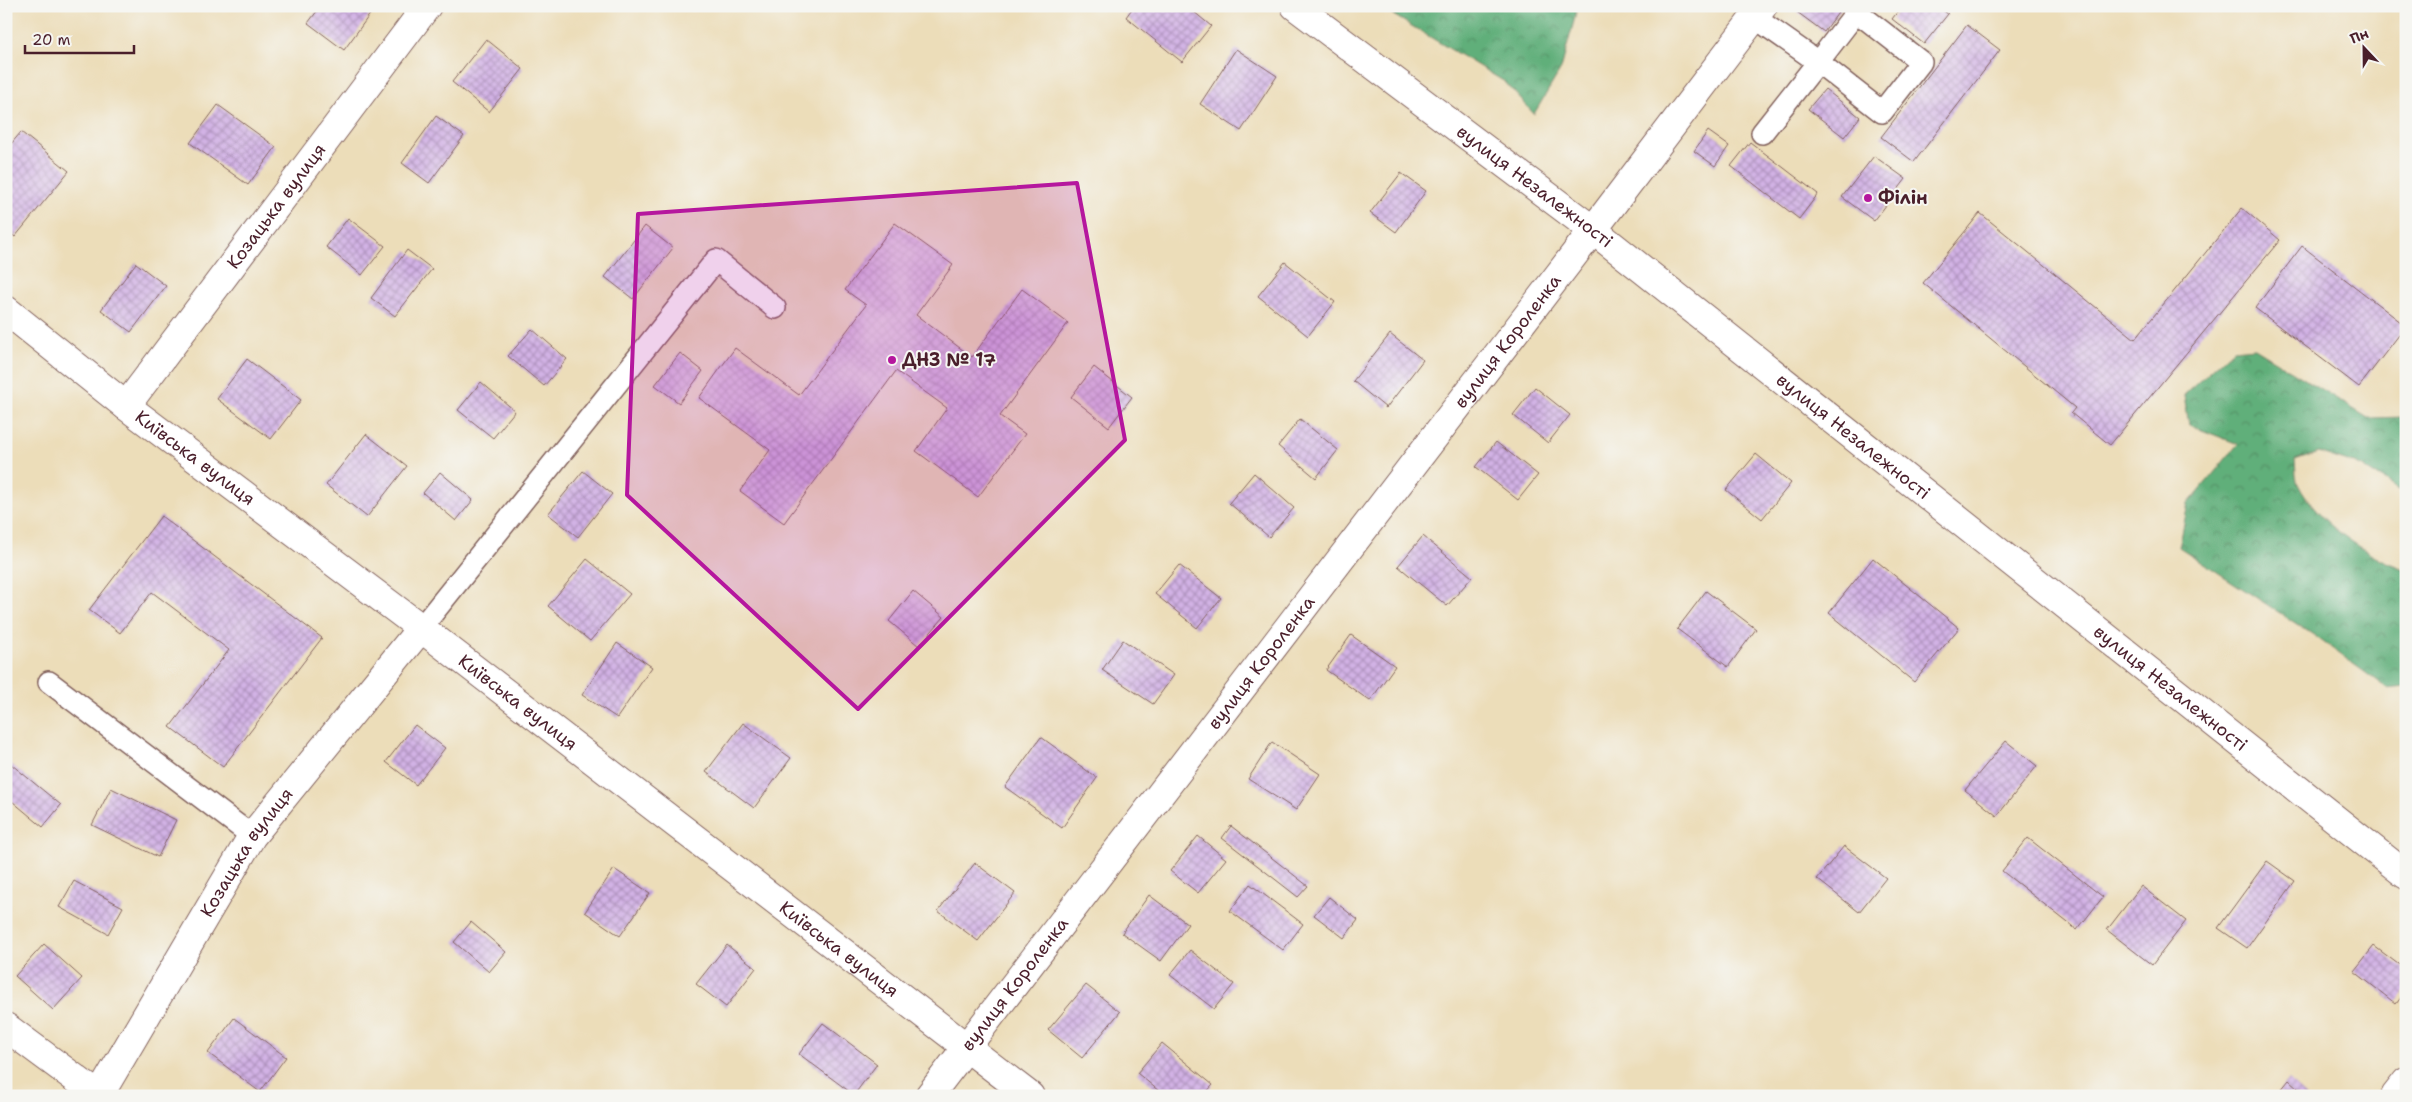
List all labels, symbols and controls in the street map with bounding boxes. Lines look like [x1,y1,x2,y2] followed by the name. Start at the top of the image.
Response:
[25,22,134,54] scale bar
[2340,22,2390,72] north arrow
[2347,24,2371,48] text: Пн
[32,30,71,50] text: 20 m
[1452,120,1618,253] street label: вулиця Незалежності
[221,139,331,274] street label: Козацька вулиця
[1878,186,1928,210] place label: Філін
[1862,192,1874,204] marker: Філін
[1449,269,1567,413] street label: вулиця Короленка
[902,348,996,372] place label: ДНЗ № 17
[886,354,898,366] marker: ДНЗ № 17
[1771,368,1935,505] street label: вулиця Незалежності
[130,405,260,511] street label: Київська вулиця
[1202,591,1320,735] street label: вулиця Короленка
[2089,620,2252,757] street label: вулиця Незалежності
[453,649,582,756] street label: Київська вулиця
[195,783,298,922] street label: Козацька вулиця
[774,896,904,1003] street label: Київська вулиця
[956,912,1074,1056] street label: вулиця Короленка

